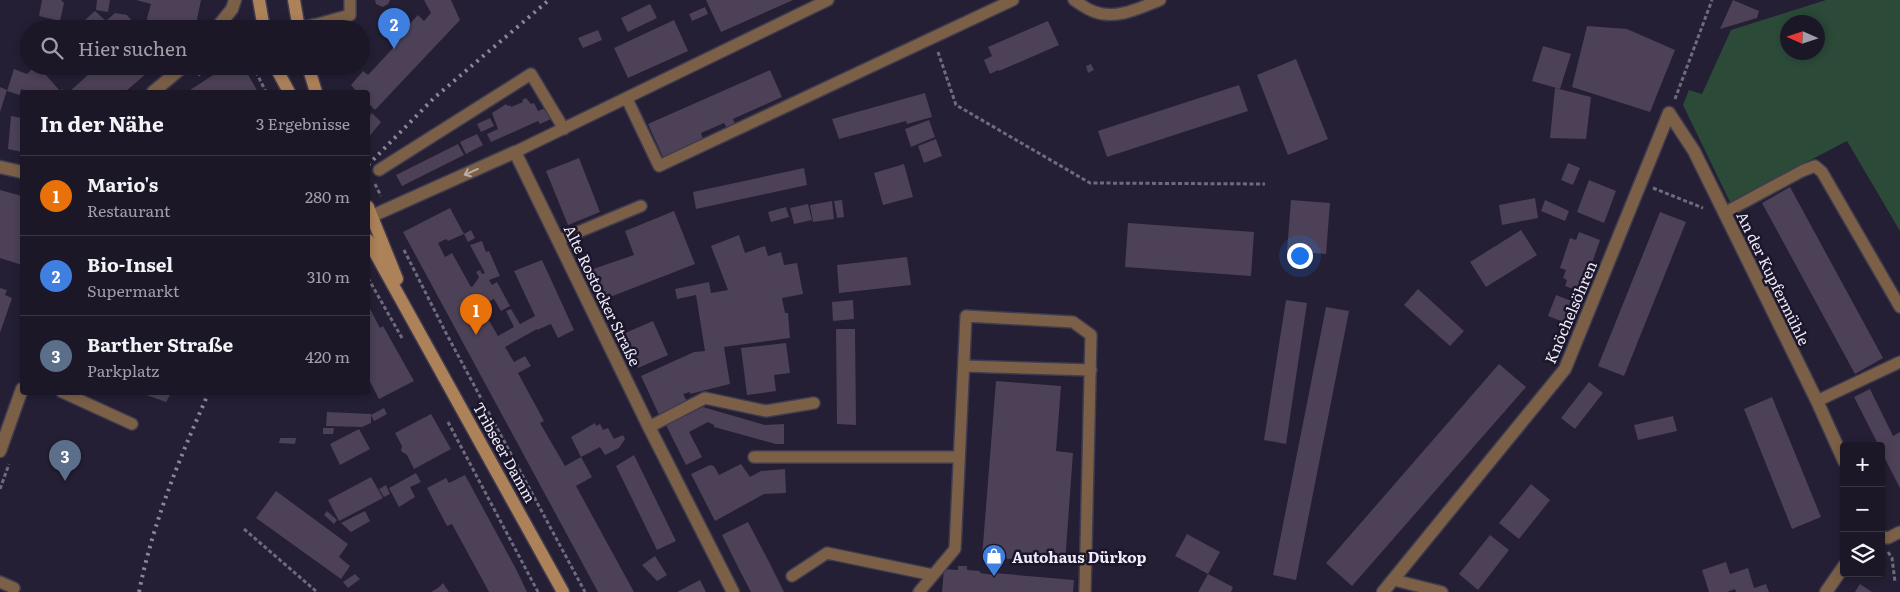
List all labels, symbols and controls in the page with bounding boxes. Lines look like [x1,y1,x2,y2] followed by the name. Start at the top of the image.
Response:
[378,8,410,49] pin: 2
[1780,15,1825,60] north arrow
[20,20,370,75] search box
[38,34,66,62] icon: search
[78,34,187,62] text: Hier suchen
[40,107,164,138] text: In der Nähe
[256,111,350,135] text: 3 Ergebnisse
[464,168,479,178] one-way arrow
[87,170,158,198] text: Mario's
[53,184,59,208] text: 1
[305,184,350,208] text: 280 m
[87,198,171,222] text: Restaurant
[1732,207,1817,349] street label: An der Kupfermühle
[559,220,647,370] street label: Alte Rostocker Straße
[1287,243,1313,269] your location
[87,250,173,278] text: Bio-Insel
[1538,257,1602,367] street label: Knöchelsöhren
[52,264,60,288] text: 2
[307,264,350,288] text: 310 m
[87,278,180,302] text: Supermarkt
[460,294,492,335] pin: 1
[87,330,233,358] text: Barther Straße
[52,344,60,368] text: 3
[305,344,350,368] text: 420 m
[87,358,159,382] text: Parkplatz
[468,397,542,507] street label: Tribseer Damm
[49,440,81,481] pin: 3
[1840,442,1885,577] map controls
[1840,442,1885,487] button: +
[1840,487,1885,532] button: −
[1840,532,1885,577] button: layers
[981,543,1007,577] shop icon: Autohaus Dürkop
[1012,545,1146,568] place label: Autohaus Dürkop

